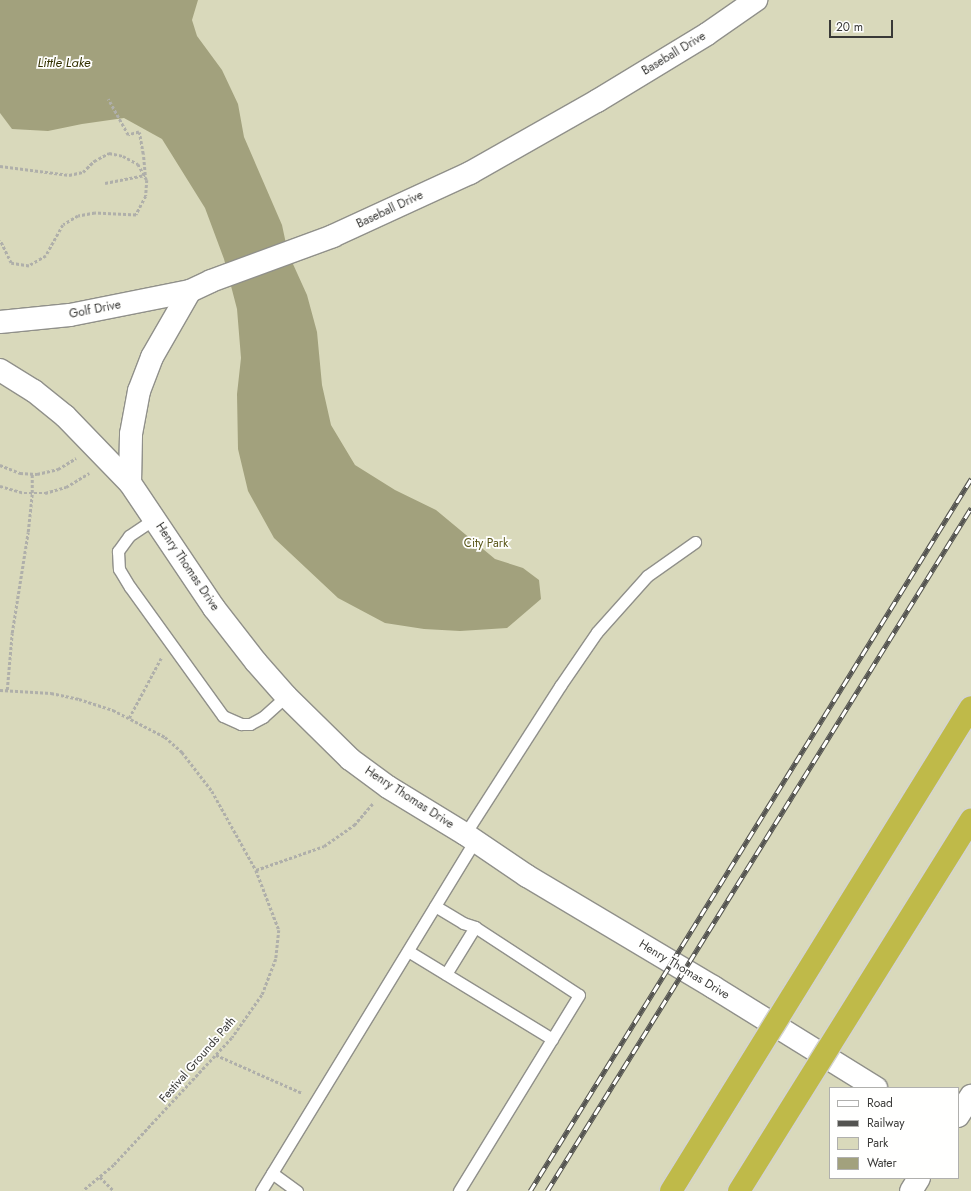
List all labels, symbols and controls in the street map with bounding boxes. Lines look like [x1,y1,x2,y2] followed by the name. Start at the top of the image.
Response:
[831,12,895,38] scale bar
[836,18,863,36] text: 20 m
[639,29,709,79] street label: Baseball Drive
[37,55,91,71] water label: Little Lake
[354,188,426,232] street label: Baseball Drive
[68,298,122,322] street label: Golf Drive
[152,520,222,614] street label: Henry Thomas Drive
[464,537,508,551] park label: City Park
[362,764,456,832] street label: Henry Thomas Drive
[636,937,732,1003] street label: Henry Thomas Drive
[157,1014,239,1106] street label: Festival Grounds Path
[829,1087,959,1179] legend
[867,1094,893,1112] text: Road
[867,1114,905,1132] text: Railway
[867,1134,888,1152] text: Park
[867,1154,897,1172] text: Water

